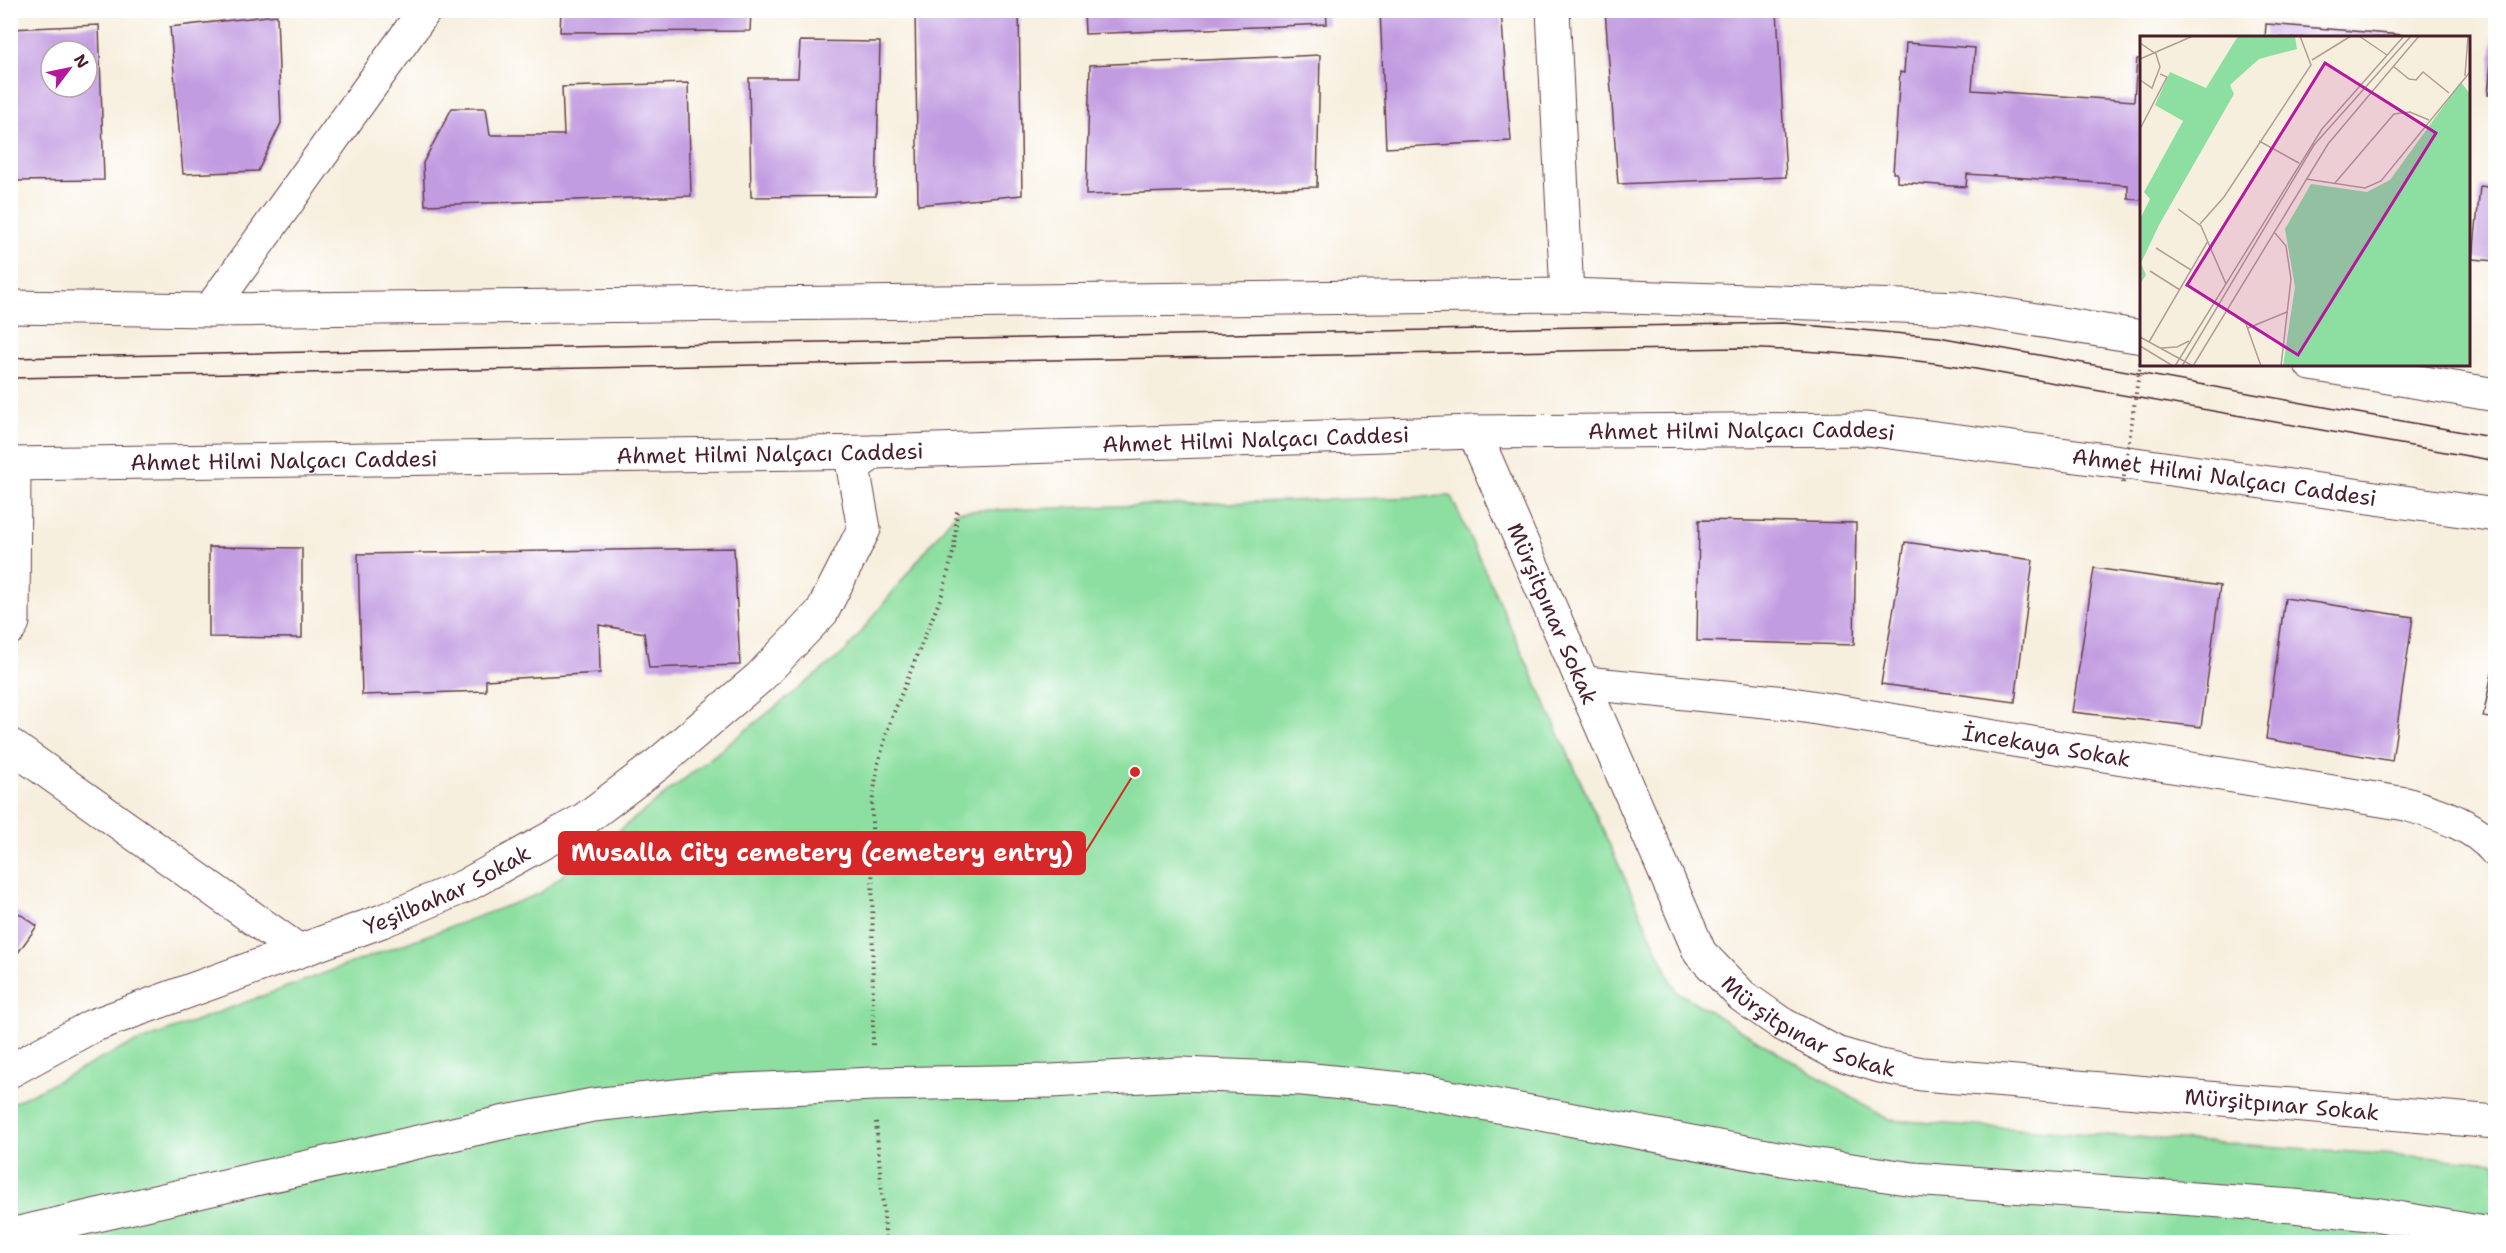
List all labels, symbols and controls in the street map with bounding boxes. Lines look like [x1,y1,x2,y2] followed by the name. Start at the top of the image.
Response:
[2140,36,2470,366] inset map
[39,39,99,99] north arrow
[69,50,94,72] text: N
[1588,415,1897,447] street label: Ahmet Hilmi Nalçacı Caddesi
[1102,420,1410,459] street label: Ahmet Hilmi Nalçacı Caddesi
[616,436,924,471] street label: Ahmet Hilmi Nalçacı Caddesi
[2070,442,2378,513] street label: Ahmet Hilmi Nalçacı Caddesi
[130,444,438,477] street label: Ahmet Hilmi Nalçacı Caddesi
[1500,519,1604,709] street label: Mürşitpınar Sokak
[1960,718,2133,774] street label: İncekaya Sokak
[559,832,1085,874] callout: Musalla City cemetery (cemetery entry)
[571,837,1073,869] text: Musalla City cemetery (cemetery entry)
[360,838,536,941] street label: Yeşilbahar Sokak
[1715,969,1898,1084] street label: Mürşitpınar Sokak
[2184,1082,2380,1127] street label: Mürşitpınar Sokak

